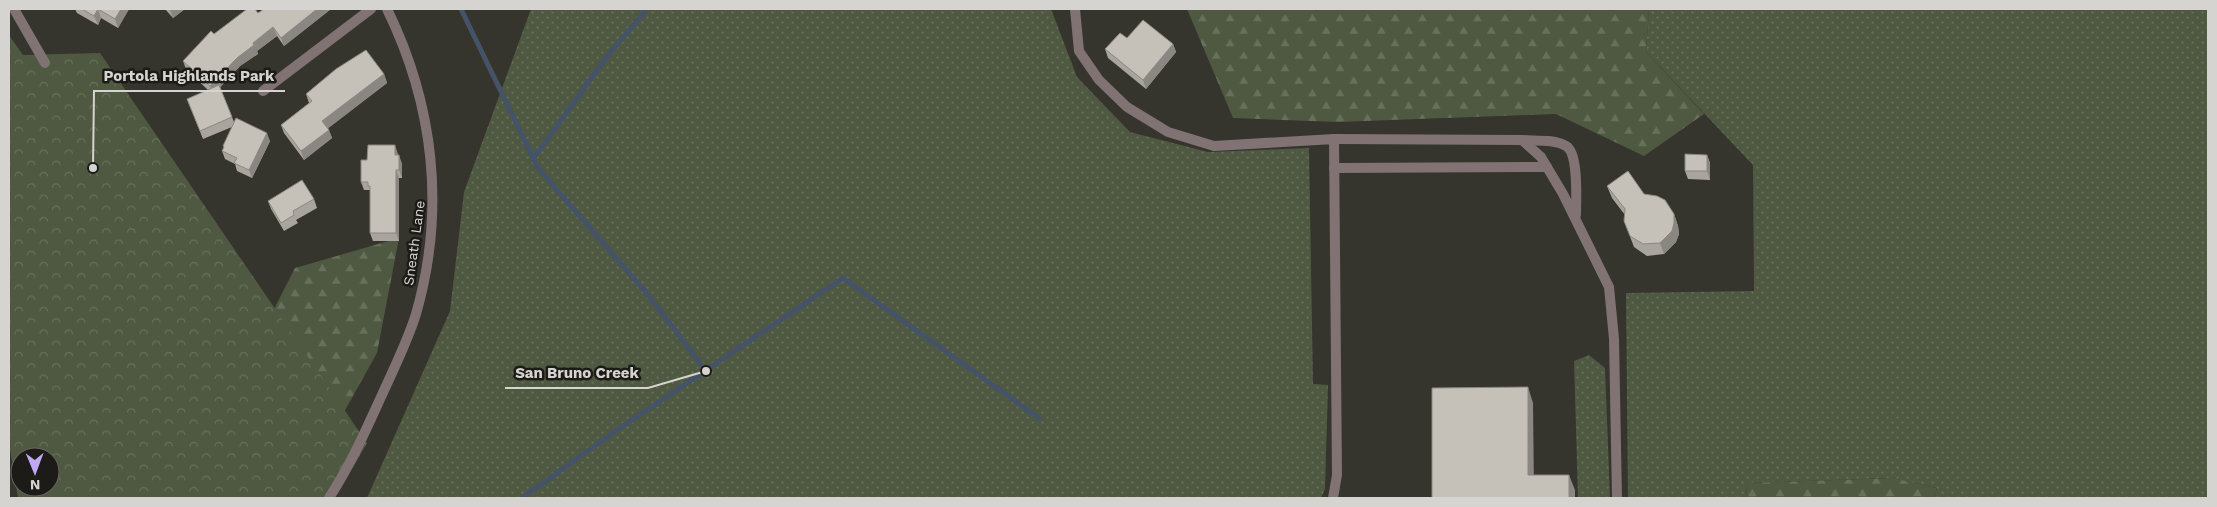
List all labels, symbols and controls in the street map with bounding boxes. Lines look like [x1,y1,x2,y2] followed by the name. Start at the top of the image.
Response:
[94,61,285,91] callout: Portola Highlands Park
[104,67,275,85] text: Portola Highlands Park
[400,199,428,287] street label: Sneath Lane
[505,358,648,388] callout: San Bruno Creek
[515,364,640,382] text: San Bruno Creek
[10,447,60,497] north arrow
[30,477,41,493] text: N

